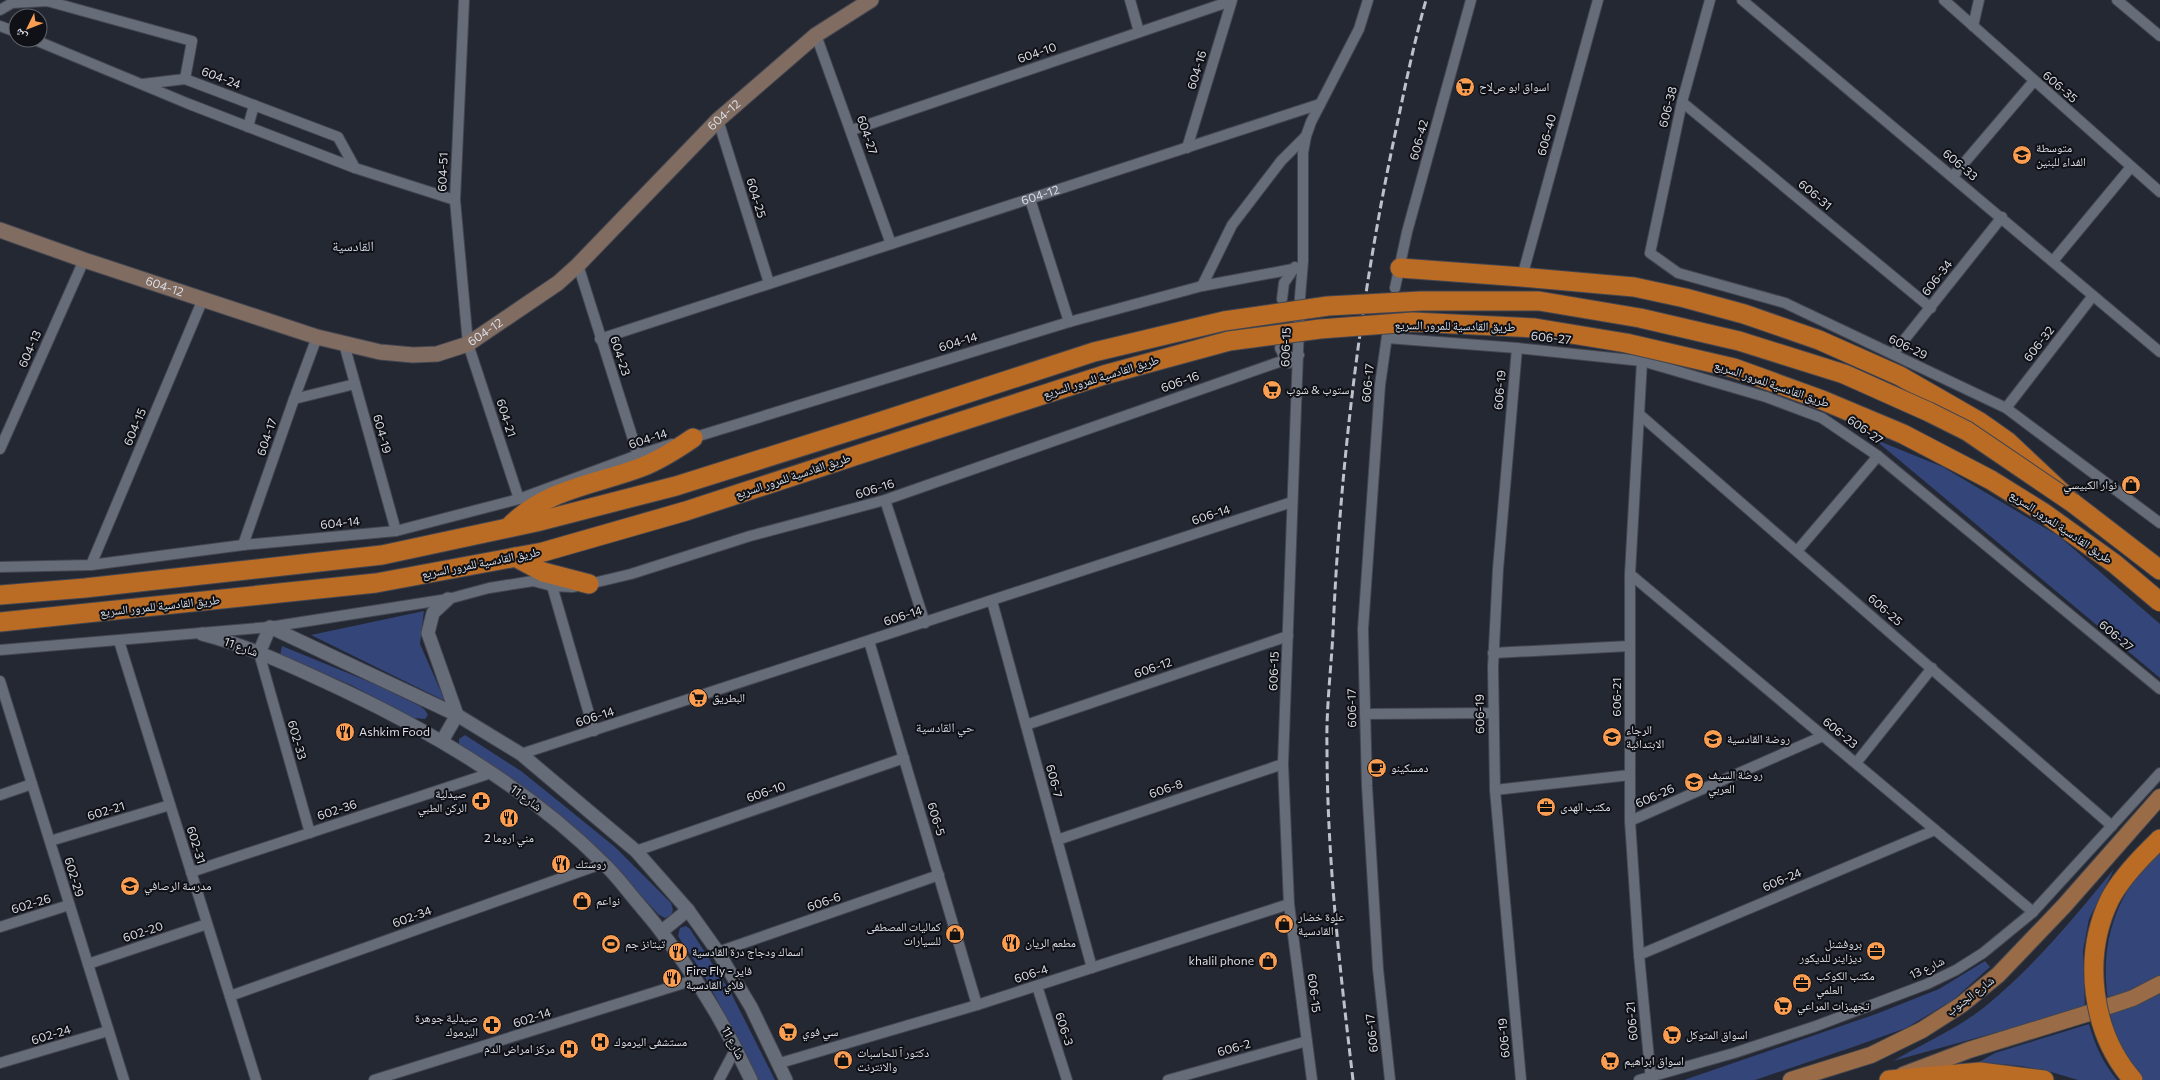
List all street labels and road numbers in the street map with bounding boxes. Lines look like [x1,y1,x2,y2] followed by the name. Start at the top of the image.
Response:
[1015,39,1058,65] street label: 604-10
[1184,49,1209,91] street label: 604-16
[200,63,243,91] street label: 604-24
[2041,67,2081,105] street label: 606-35
[1655,85,1679,129] street label: 606-38
[704,96,743,133] street label: 604-12
[1534,112,1558,157] street label: 606-40
[855,113,881,156] street label: 604-27
[1406,118,1430,161] street label: 606-42
[1940,146,1981,183] street label: 606-33
[434,152,450,192] street label: 604-51
[744,176,770,219] street label: 604-25
[1796,176,1835,212] street label: 606-31
[1019,182,1061,207] street label: 604-12
[1918,257,1955,298] street label: 606-34
[144,273,186,299] street label: 604-12
[465,314,505,348] street label: 604-12
[1395,317,1516,334] street label: طريق القادسية للمرور السريع
[2020,323,2057,364] street label: 606-32
[1277,327,1293,367] street label: 606-15
[15,328,44,369] street label: 604-13
[1530,328,1572,346] street label: 606-27
[937,329,979,354] street label: 604-14
[1887,331,1930,361] street label: 606-29
[608,334,634,377] street label: 604-23
[1041,352,1161,402] street label: طريق القادسية للمرور السريع
[1713,357,1832,410] street label: طريق القادسية للمرور السريع
[1358,363,1376,403] street label: 606-17
[1159,368,1201,394] street label: 606-16
[1490,369,1508,410] street label: 606-19
[494,397,520,438] street label: 604-21
[120,406,148,447] street label: 604-15
[1845,412,1886,447] street label: 606-27
[371,413,395,455] street label: 604-19
[253,416,279,457] street label: 604-17
[627,425,669,451] street label: 604-14
[733,450,853,502] street label: طريق القادسية للمرور السريع
[854,476,896,501] street label: 606-16
[2007,487,2116,567] street label: طريق القادسية للمرور السريع
[1190,501,1232,527] street label: 606-14
[319,513,360,531] street label: 604-14
[420,544,542,582] street label: طريق القادسية للمرور السريع
[1866,591,1906,628] street label: 606-25
[99,592,221,619] street label: طريق القادسية للمرور السريع
[882,602,924,628] street label: 606-14
[2097,617,2137,654] street label: 606-27
[222,633,260,661] street label: شارع 11
[1265,651,1281,691] street label: 606-15
[1132,654,1174,680] street label: 606-12
[1609,677,1623,717] street label: 606-21
[1344,688,1358,728] street label: 606-17
[1472,694,1486,734] street label: 606-19
[574,703,616,729] street label: 606-14
[1820,714,1861,751] street label: 606-23
[286,718,310,761] street label: 602-33
[1044,763,1066,799] street label: 606-7
[1147,776,1184,800] street label: 606-8
[744,778,787,804] street label: 606-10
[1633,780,1676,810] street label: 606-26
[507,781,545,815] street label: شارع 11
[315,796,358,822] street label: 602-36
[85,798,126,822] street label: 602-21
[925,800,949,837] street label: 606-5
[185,824,209,865] street label: 602-31
[62,855,88,898] street label: 602-29
[1760,865,1803,894] street label: 606-24
[805,889,842,913] street label: 606-6
[9,890,52,916] street label: 602-26
[390,902,433,930] street label: 602-34
[121,918,165,944] street label: 602-20
[1907,953,1947,983] street label: شارع 13
[1012,961,1049,985] street label: 606-4
[1306,972,1324,1013] street label: 606-15
[1942,972,1998,1020] street label: شارع الجنوب
[1622,1001,1640,1041] street label: 606-21
[511,1004,552,1030] street label: 602-14
[1053,1010,1077,1047] street label: 606-3
[1362,1013,1380,1053] street label: 606-17
[1494,1018,1512,1059] street label: 606-19
[29,1021,72,1047] street label: 602-24
[718,1024,748,1062] street label: شارع 11
[1215,1036,1252,1058] street label: 606-2

